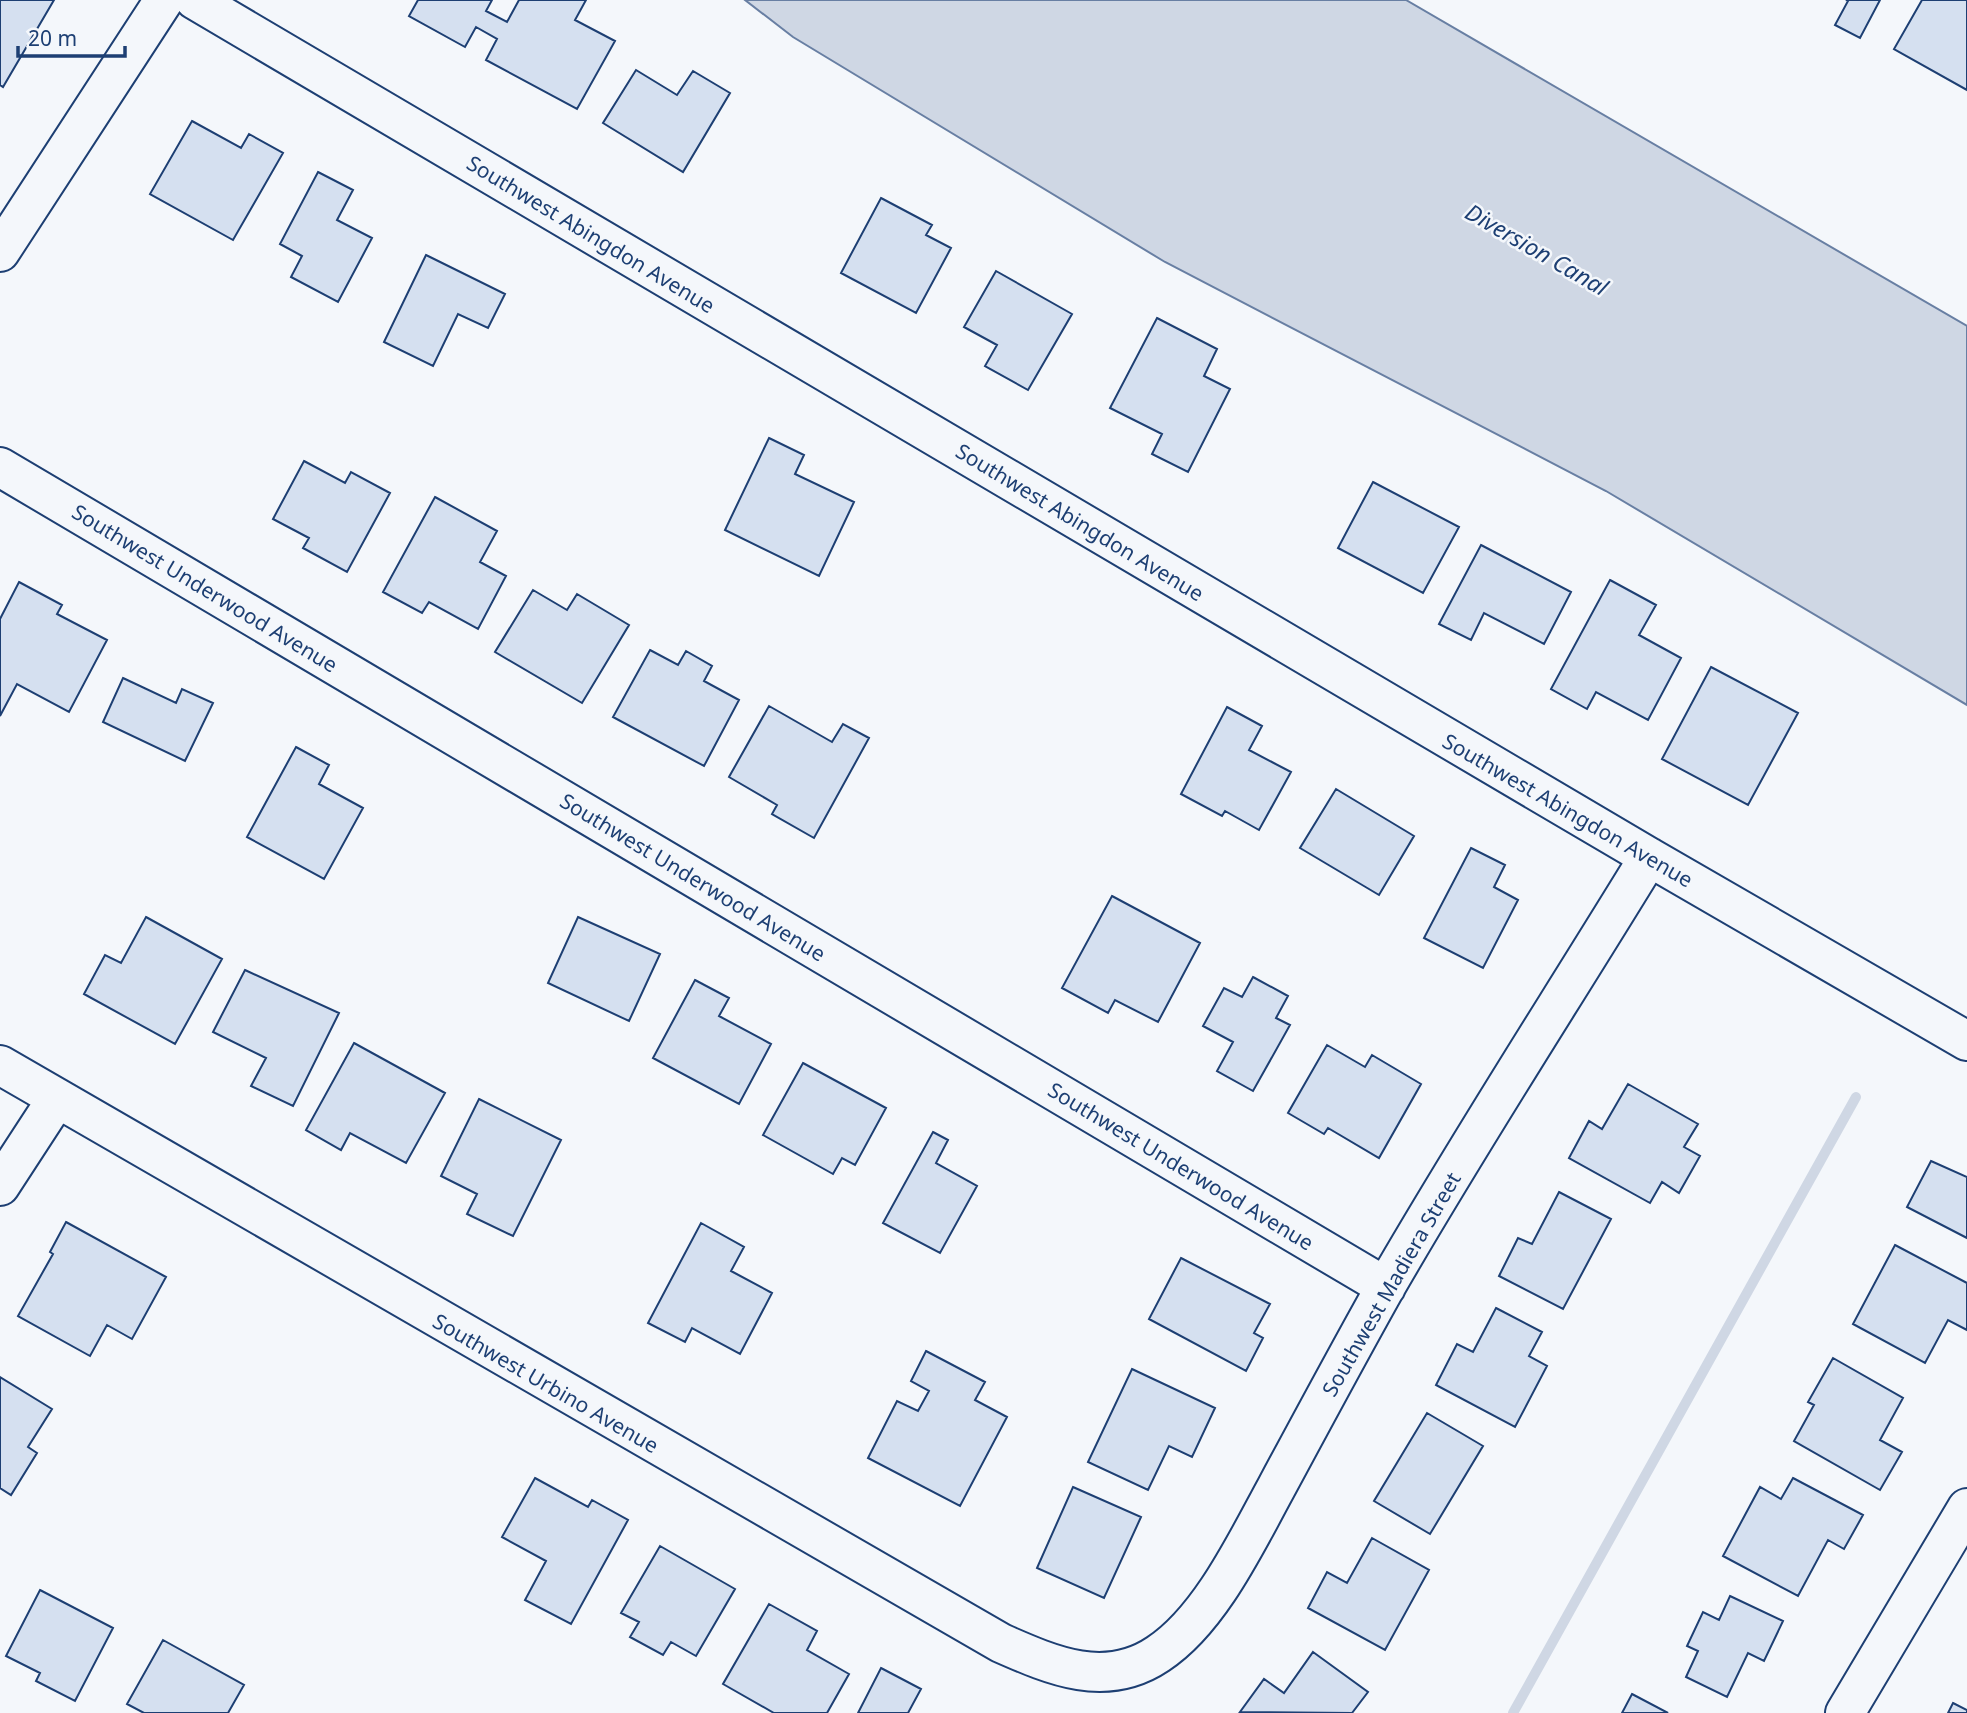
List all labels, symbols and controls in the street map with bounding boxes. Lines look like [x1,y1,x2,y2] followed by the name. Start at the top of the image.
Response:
[18,14,124,58] scale bar
[28,24,77,52] text: 20 m
[462,149,720,319] street label: Southwest Abingdon Avenue
[1460,195,1615,303] water label: Diversion Canal
[951,437,1209,607] street label: Southwest Abingdon Avenue
[67,497,343,679] street label: Southwest Underwood Avenue
[1438,727,1698,893] street label: Southwest Abingdon Avenue
[555,786,831,968] street label: Southwest Underwood Avenue
[1043,1075,1319,1257] street label: Southwest Underwood Avenue
[1315,1167,1467,1401] street label: Southwest Madiera Street
[428,1307,664,1459] street label: Southwest Urbino Avenue

